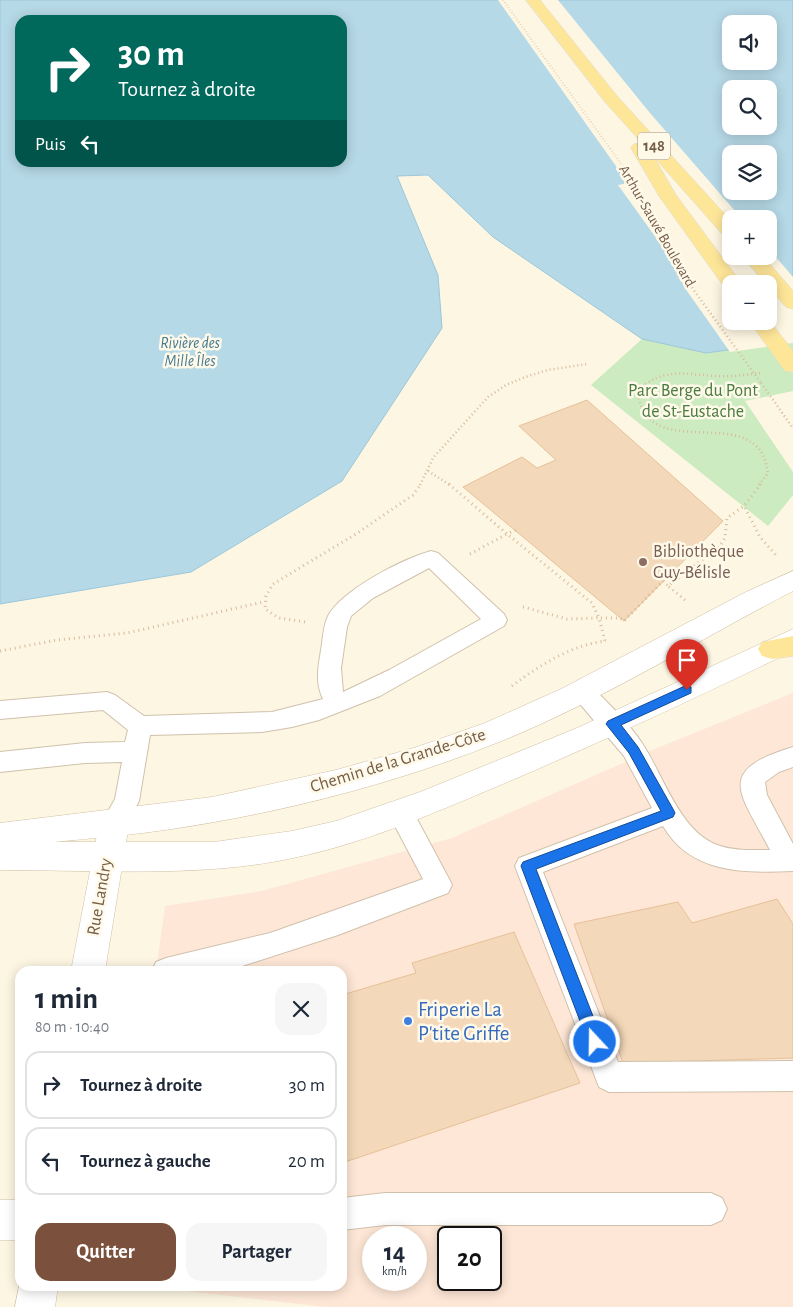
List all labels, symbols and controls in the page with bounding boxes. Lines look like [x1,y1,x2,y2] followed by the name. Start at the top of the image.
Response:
[722,15,777,330] map controls
[722,15,777,70] button: sound
[35,35,100,100] icon: right
[118,37,185,72] text: 30 m
[118,78,256,100] text: Tournez à droite
[722,80,777,135] button: search
[76,130,104,158] icon: left
[638,132,670,160] road number: 148
[35,135,66,154] text: Puis
[722,145,777,200] button: layers
[616,162,698,290] street label: Arthur-Sauvé Boulevard
[722,210,777,265] button: +
[722,275,777,330] button: −
[160,335,220,369] water label: Rivière des Mille Îles
[628,382,758,421] park label: Parc Berge du Pont de St-Eustache
[653,543,744,582] place label: Bibliothèque Guy-Bélisle
[637,556,649,568] marker: Bibliothèque Guy-Bélisle
[666,639,708,690] pin
[673,646,701,674] icon: arrive
[308,726,488,796] street label: Chemin de la Grande-Côte
[84,857,116,937] street label: Rue Landry
[275,983,327,1035] button: close
[35,984,98,1014] text: 1 min
[418,999,509,1044] place label: Friperie La P'tite Griffe
[402,1015,414,1027] marker: Friperie La P'tite Griffe
[568,1015,620,1067] position arrow
[35,1019,109,1035] text: 80 m · 10:40
[37,1071,65,1099] icon: right
[80,1076,202,1095] text: Tournez à droite
[289,1076,325,1095] text: 30 m
[37,1147,65,1175] icon: left
[80,1152,211,1171] text: Tournez à gauche
[288,1152,325,1171] text: 20 m
[35,1223,176,1281] button: Quitter
[186,1223,327,1281] button: Partager
[437,1226,502,1291] speed limit sign: 20
[384,1240,405,1265] text: 14
[382,1265,407,1277] text: km/h

